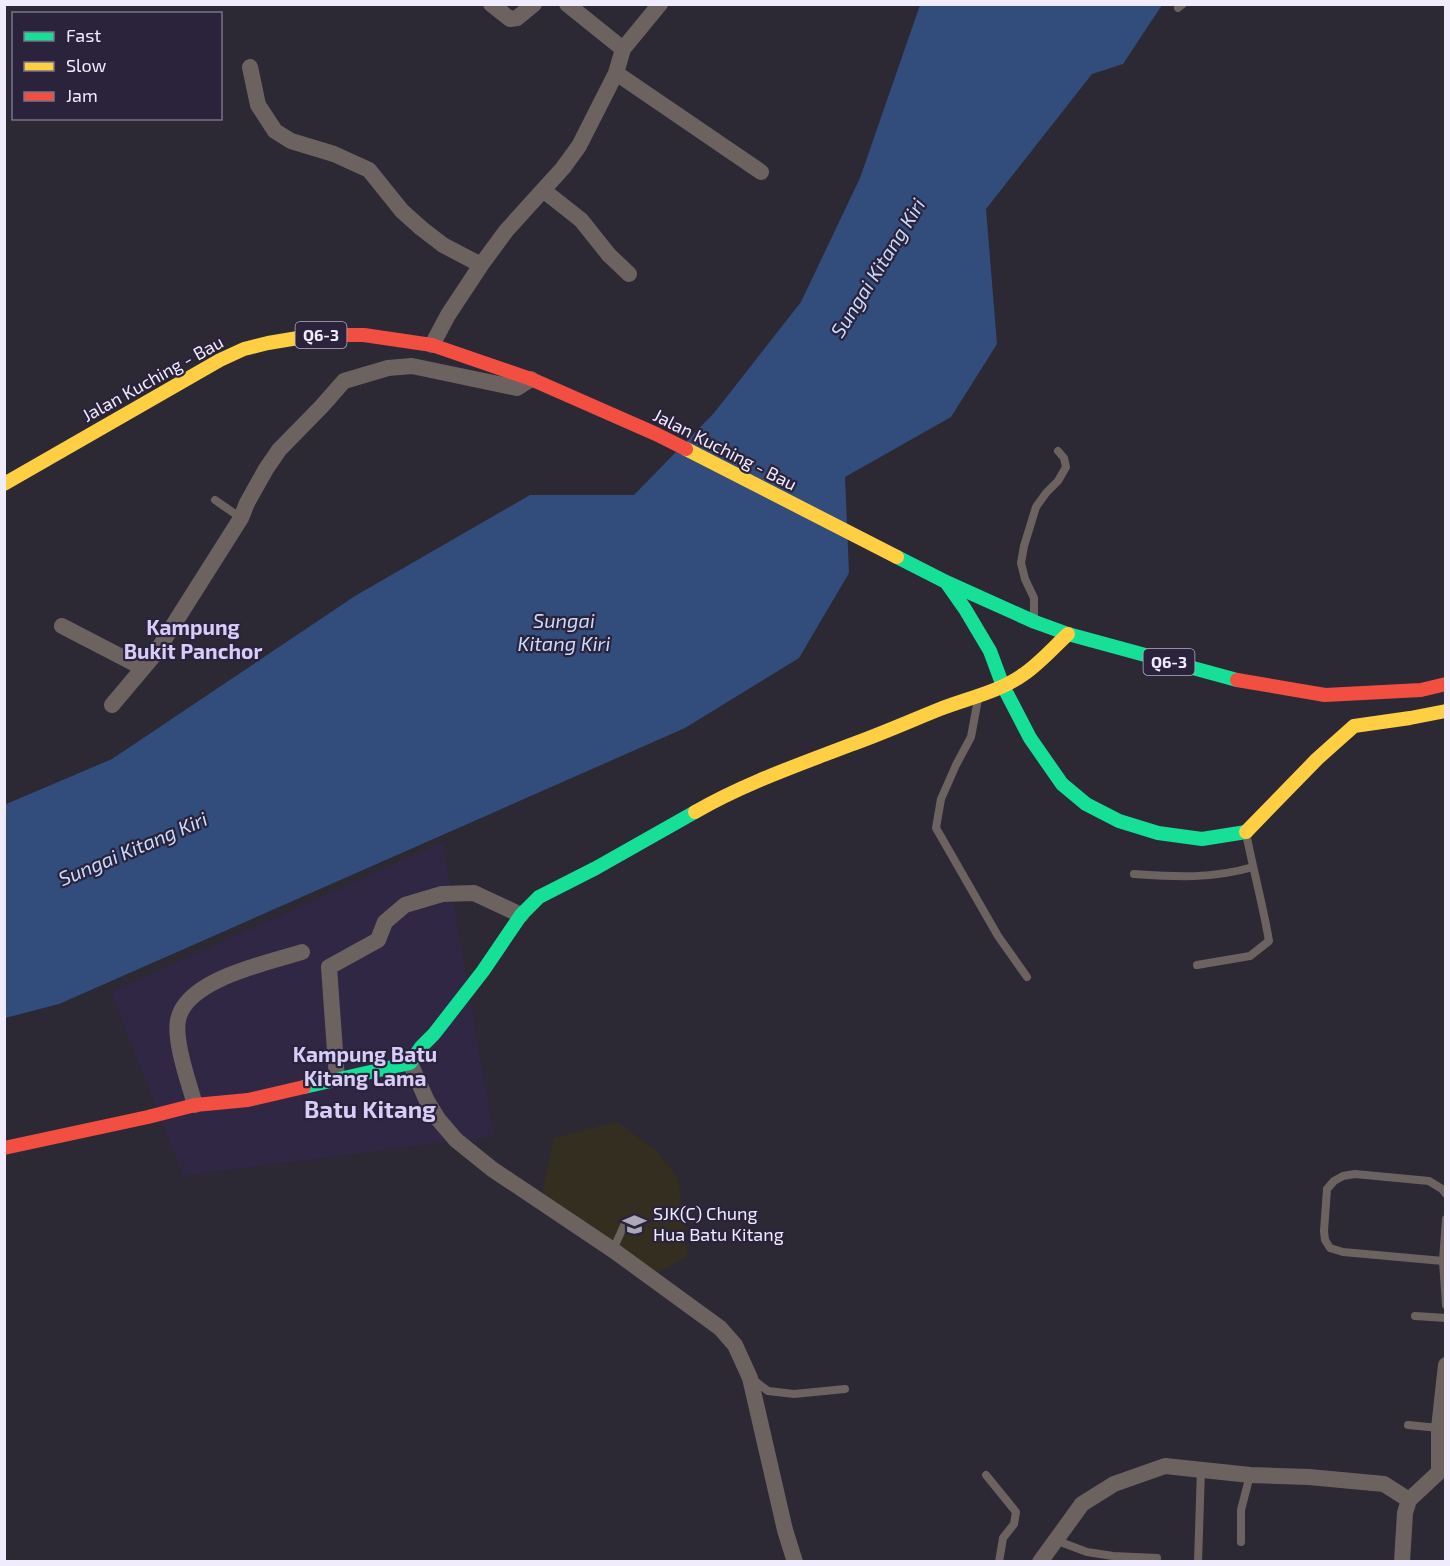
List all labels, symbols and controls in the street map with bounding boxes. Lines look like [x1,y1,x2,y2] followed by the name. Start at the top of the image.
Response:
[12,12,222,120] legend
[66,24,101,46] text: Fast
[66,54,107,76] text: Slow
[66,84,98,106] text: Jam
[825,193,930,341] water label: Sungai Kitang Kiri
[296,322,346,348] road number: Q6-3
[78,330,227,426] street label: Jalan Kuching - Bau
[650,403,801,495] street label: Jalan Kuching - Bau
[518,608,611,655] water label: Sungai Kitang Kiri
[124,614,262,663] district label: Kampung Bukit Panchor
[1144,649,1194,675] road number: Q6-3
[55,806,211,890] water label: Sungai Kitang Kiri
[293,1041,437,1090] district label: Kampung Batu Kitang Lama
[304,1094,436,1123] district label: Batu Kitang
[653,1202,784,1245] place label: SJK(C) Chung Hua Batu Kitang
[622,1211,648,1237] school or university icon: SJK(C) Chung Hua Batu Kitang

